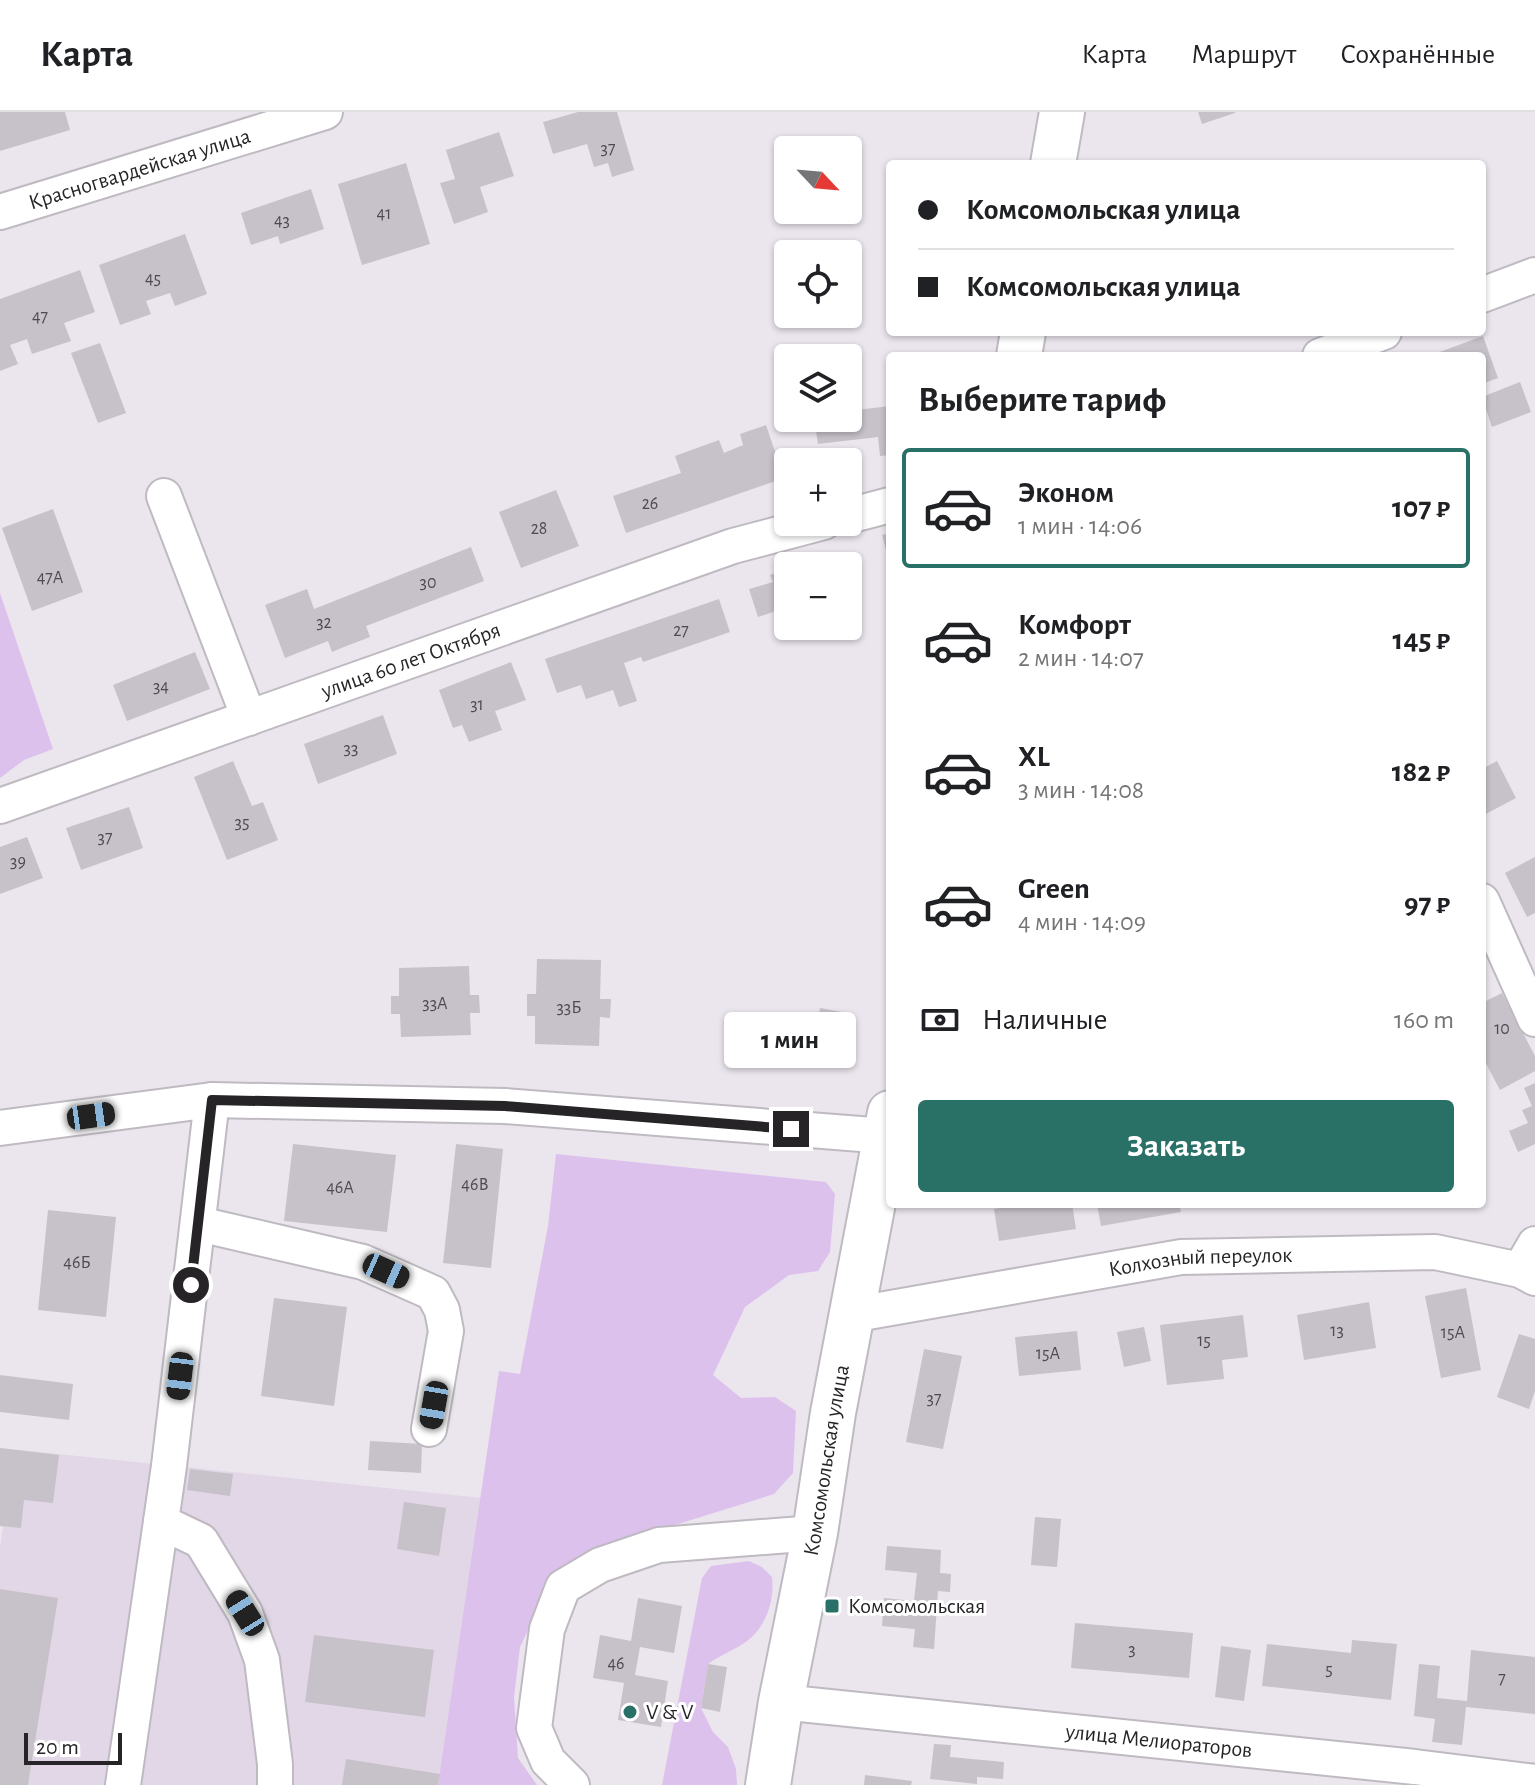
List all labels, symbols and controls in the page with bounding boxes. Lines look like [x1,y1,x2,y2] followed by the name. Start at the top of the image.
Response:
[40,36,133,74] text: Карта
[1081,41,1147,69] text: Карта
[1191,41,1296,69] text: Маршрут
[1340,41,1495,69] text: Сохранённые
[26,125,253,214] street label: Красногвардейская улица
[774,136,862,224] north arrow
[774,136,862,640] map controls
[601,140,615,158] house number: 37
[966,195,1240,225] text: Комсомольская улица
[377,205,391,223] house number: 41
[274,212,290,230] house number: 43
[774,240,862,328] button: locate
[145,270,161,288] house number: 45
[966,272,1240,302] text: Комсомольская улица
[32,308,48,326] house number: 47
[774,344,862,432] button: layers
[918,382,1166,418] text: Выберите тариф
[774,448,862,536] button: +
[922,472,994,544] icon: car
[1018,478,1114,508] text: Эконом
[1392,493,1450,523] text: 107 ₽
[642,495,658,513] house number: 26
[1018,513,1142,539] text: 1 мин · 14:06
[531,520,547,538] house number: 28
[774,552,862,640] button: −
[37,569,64,587] house number: 47А
[420,574,436,592] house number: 30
[922,604,994,676] icon: car
[1018,610,1131,640] text: Комфорт
[316,614,332,632] house number: 32
[318,618,503,702] street label: улица 60 лет Октября
[673,622,689,640] house number: 27
[1393,625,1450,655] text: 145 ₽
[1018,645,1144,671] text: 2 мин · 14:07
[153,678,169,696] house number: 34
[470,696,484,714] house number: 31
[922,736,994,808] icon: car
[344,740,358,758] house number: 33
[1018,742,1050,772] text: XL
[1392,757,1450,787] text: 182 ₽
[1018,777,1144,803] text: 3 мин · 14:08
[235,814,249,832] house number: 35
[98,829,112,847] house number: 37
[10,853,26,871] house number: 39
[922,868,994,940] icon: car
[1018,874,1090,904] text: Green
[1404,889,1450,919] text: 97 ₽
[1018,909,1146,935] text: 4 мин · 14:09
[422,995,448,1013] house number: 33А
[918,998,962,1042] icon: cash
[556,999,582,1017] house number: 33Б
[982,1005,1108,1035] text: Наличные
[1394,1007,1454,1033] text: 160 m
[725,1013,857,1069] callout: 1 мин
[1494,1020,1510,1038] house number: 10
[761,1027,819,1053] text: 1 мин
[918,1100,1454,1192] button: Заказать
[66,1101,116,1131] car
[773,1111,809,1147] route end
[461,1176,489,1194] house number: 46В
[326,1179,354,1197] house number: 46А
[1107,1244,1292,1281] street label: Колхозный переулок
[359,1250,413,1292] car
[63,1254,91,1272] house number: 46Б
[173,1267,209,1303] route start
[1330,1322,1344,1340] house number: 13
[1441,1324,1466,1342] house number: 15А
[1197,1332,1211,1350] house number: 15
[1036,1345,1061,1363] house number: 15А
[165,1351,195,1401] car
[800,1363,853,1558] street label: Комсомольская улица
[418,1379,450,1431] car
[927,1390,941,1408] house number: 37
[222,1586,268,1640] car
[848,1595,985,1617] place label: Комсомольская
[823,1597,841,1615] marker: Комсомольская
[1128,1641,1136,1659] house number: 3
[607,1655,625,1673] house number: 46
[1325,1661,1333,1679] house number: 5
[1498,1670,1506,1688] house number: 7
[646,1701,694,1723] place label: V & V
[621,1703,639,1721] marker: V & V
[1064,1720,1253,1761] street label: улица Мелиораторов
[24,1729,122,1765] scale bar
[36,1736,79,1758] text: 20 m

